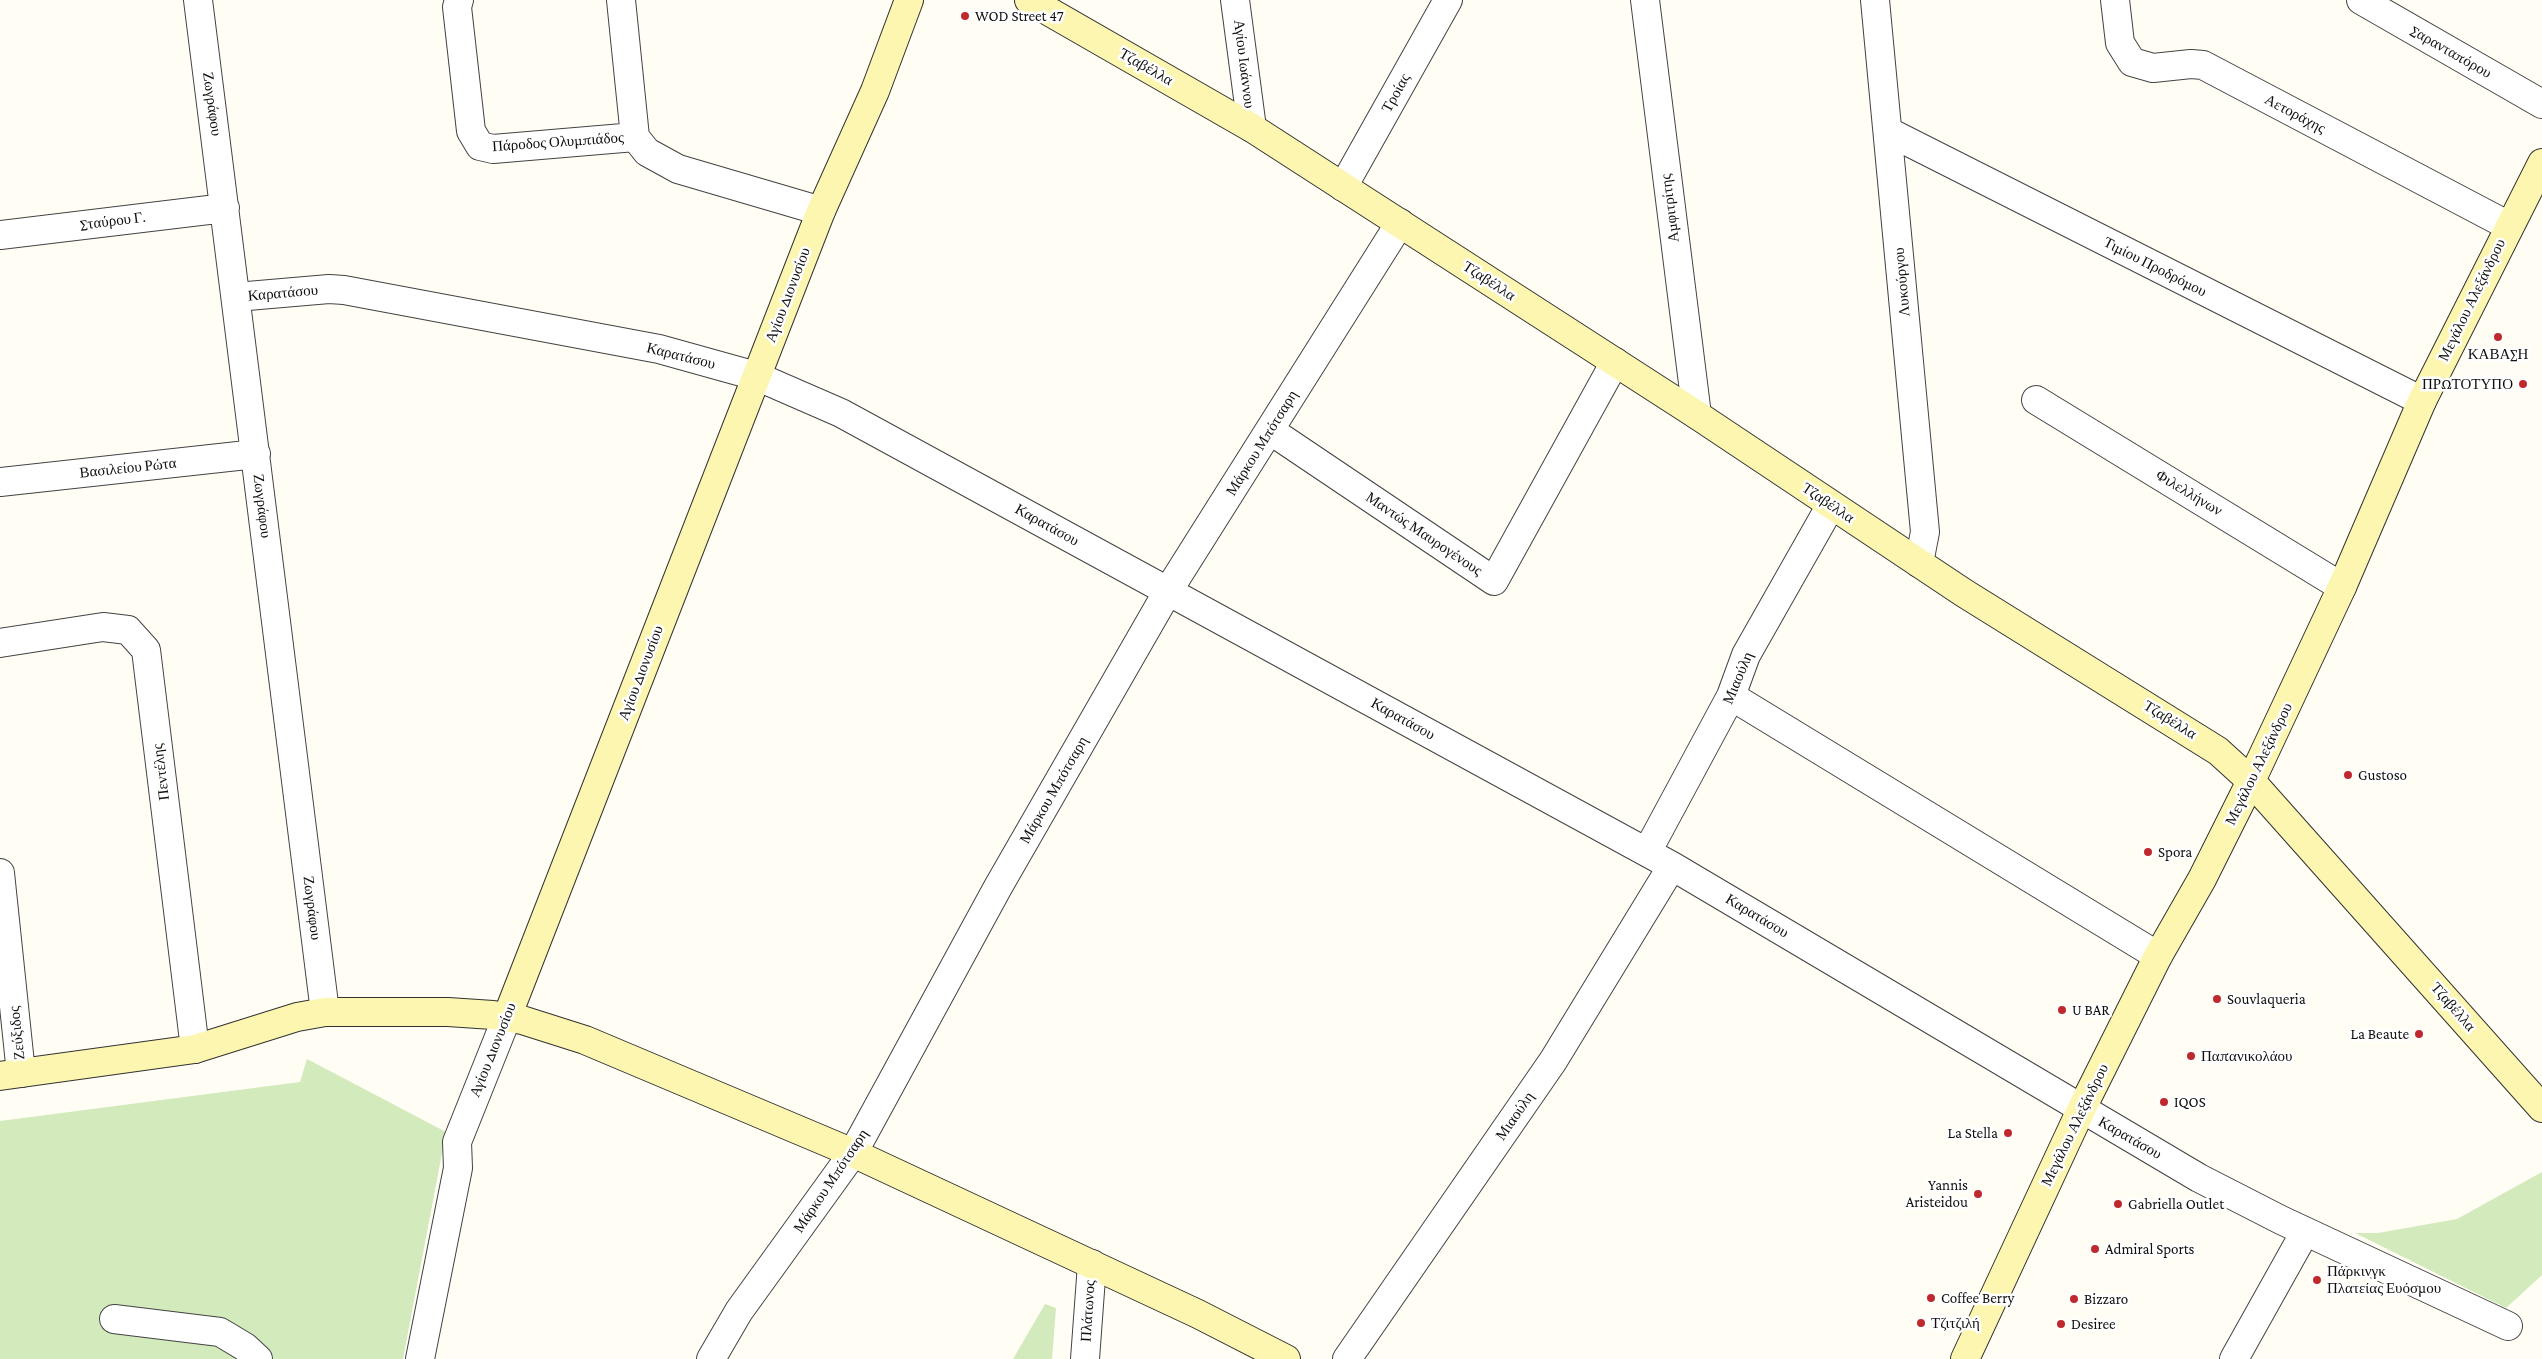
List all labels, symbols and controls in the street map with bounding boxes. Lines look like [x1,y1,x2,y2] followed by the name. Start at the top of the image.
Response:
[975,7,1064,25] place label: WOD Street 47
[959,10,971,22] marker: WOD Street 47
[1230,19,1258,109] street label: Αγίου Ιωάννου
[2407,22,2495,82] street label: Σαρανταπόρου
[1116,44,1176,90] street label: Τζαβέλλα
[1378,70,1414,116] street label: Τροίας
[199,71,225,137] street label: Ζωγράφου
[2261,90,2329,138] street label: Αετοράχης
[492,128,624,156] street label: Πάροδος Ολυμπιάδος
[1657,173,1683,243] street label: Αμφιτρίτης
[79,208,147,234] street label: Σταύρου Γ.
[2100,233,2210,301] street label: Τιμίου Προδρόμου
[2435,236,2509,364] street label: Μεγάλου Αλεξάνδρου
[762,245,814,345] street label: Αγίου Διονυσίου
[1890,247,1914,317] street label: Λυκούργου
[1459,257,1519,305] street label: Τζαβέλλα
[247,281,319,305] street label: Καρατάσου
[2492,331,2504,343] marker: ΚΑΒΑΣΗ
[645,339,717,373] street label: Καρατάσου
[2468,345,2528,363] place label: ΚΑΒΑΣΗ
[2422,375,2513,393] place label: ΠΡΩΤΟΤΥΠΟ
[2517,378,2529,390] marker: ΠΡΩΤΟΤΥΠΟ
[1222,387,1302,499] street label: Μάρκου Μπότσαρη
[79,454,177,482] street label: Βασιλείου Ρώτα
[2153,466,2225,520] street label: Φιλελλήνων
[249,473,275,539] street label: Ζωγράφου
[1798,479,1858,527] street label: Τζαβέλλα
[1362,488,1486,580] street label: Μαντώς Μαυρογένους
[1012,500,1082,550] street label: Καρατάσου
[615,623,667,723] street label: Αγίου Διονυσίου
[1719,649,1757,707] street label: Μιαούλη
[1368,694,1438,744] street label: Καρατάσου
[2140,697,2200,743] street label: Τζαβέλλα
[2222,700,2296,828] street label: Μεγάλου Αλεξάνδρου
[1016,733,1092,847] street label: Μάρκου Μπότσαρη
[149,743,173,801] street label: Πεντέλης
[2358,766,2407,784] place label: Gustoso
[2342,769,2354,781] marker: Gustoso
[2158,843,2192,861] place label: Spora
[2142,846,2154,858] marker: Spora
[299,875,325,941] street label: Ζωγράφου
[1722,890,1792,942] street label: Καρατάσου
[2427,979,2479,1035] street label: Τζαβέλλα
[2227,990,2306,1008] place label: Souvlaqueria
[2211,993,2223,1005] marker: Souvlaqueria
[466,1000,520,1100] street label: Αγίου Διονυσίου
[2072,1001,2110,1019] place label: U BAR
[2056,1004,2068,1016] marker: U BAR
[5,1005,29,1061] street label: Ζεύξιδος
[2351,1025,2409,1043] place label: La Beaute
[2413,1028,2425,1040] marker: La Beaute
[2201,1047,2292,1065] place label: Παπανικολάου
[2185,1050,2197,1062] marker: Παπανικολάου
[2038,1061,2112,1189] street label: Μεγάλου Αλεξάνδρου
[1492,1088,1538,1144] street label: Μιαούλη
[2174,1093,2206,1111] place label: IQOS
[2158,1096,2170,1108] marker: IQOS
[2095,1113,2165,1163] street label: Καρατάσου
[1947,1124,1998,1142] place label: La Stella
[790,1126,872,1236] street label: Μάρκου Μπότσαρη
[2002,1127,2014,1139] marker: La Stella
[1906,1176,1968,1211] place label: Yannis Aristeidou
[1972,1188,1984,1200] marker: Yannis Aristeidou
[2128,1195,2224,1213] place label: Gabriella Outlet
[2112,1198,2124,1210] marker: Gabriella Outlet
[2105,1240,2195,1258] place label: Admiral Sports
[2089,1243,2101,1255] marker: Admiral Sports
[2327,1262,2441,1297] place label: Πάρκινγκ Πλατείας Ευόσμου
[2311,1274,2323,1286] marker: Πάρκινγκ Πλατείας Ευόσμου
[1077,1279,1099,1343] street label: Πλάτωνος
[1941,1289,2014,1307] place label: Coffee Berry
[2084,1290,2128,1308] place label: Bizzaro
[1925,1292,1937,1304] marker: Coffee Berry
[2068,1293,2080,1305] marker: Bizzaro
[1931,1314,1980,1332] place label: Τζιτζιλή
[2071,1315,2116,1333] place label: Desiree
[1915,1317,1927,1329] marker: Τζιτζιλή
[2055,1318,2067,1330] marker: Desiree

